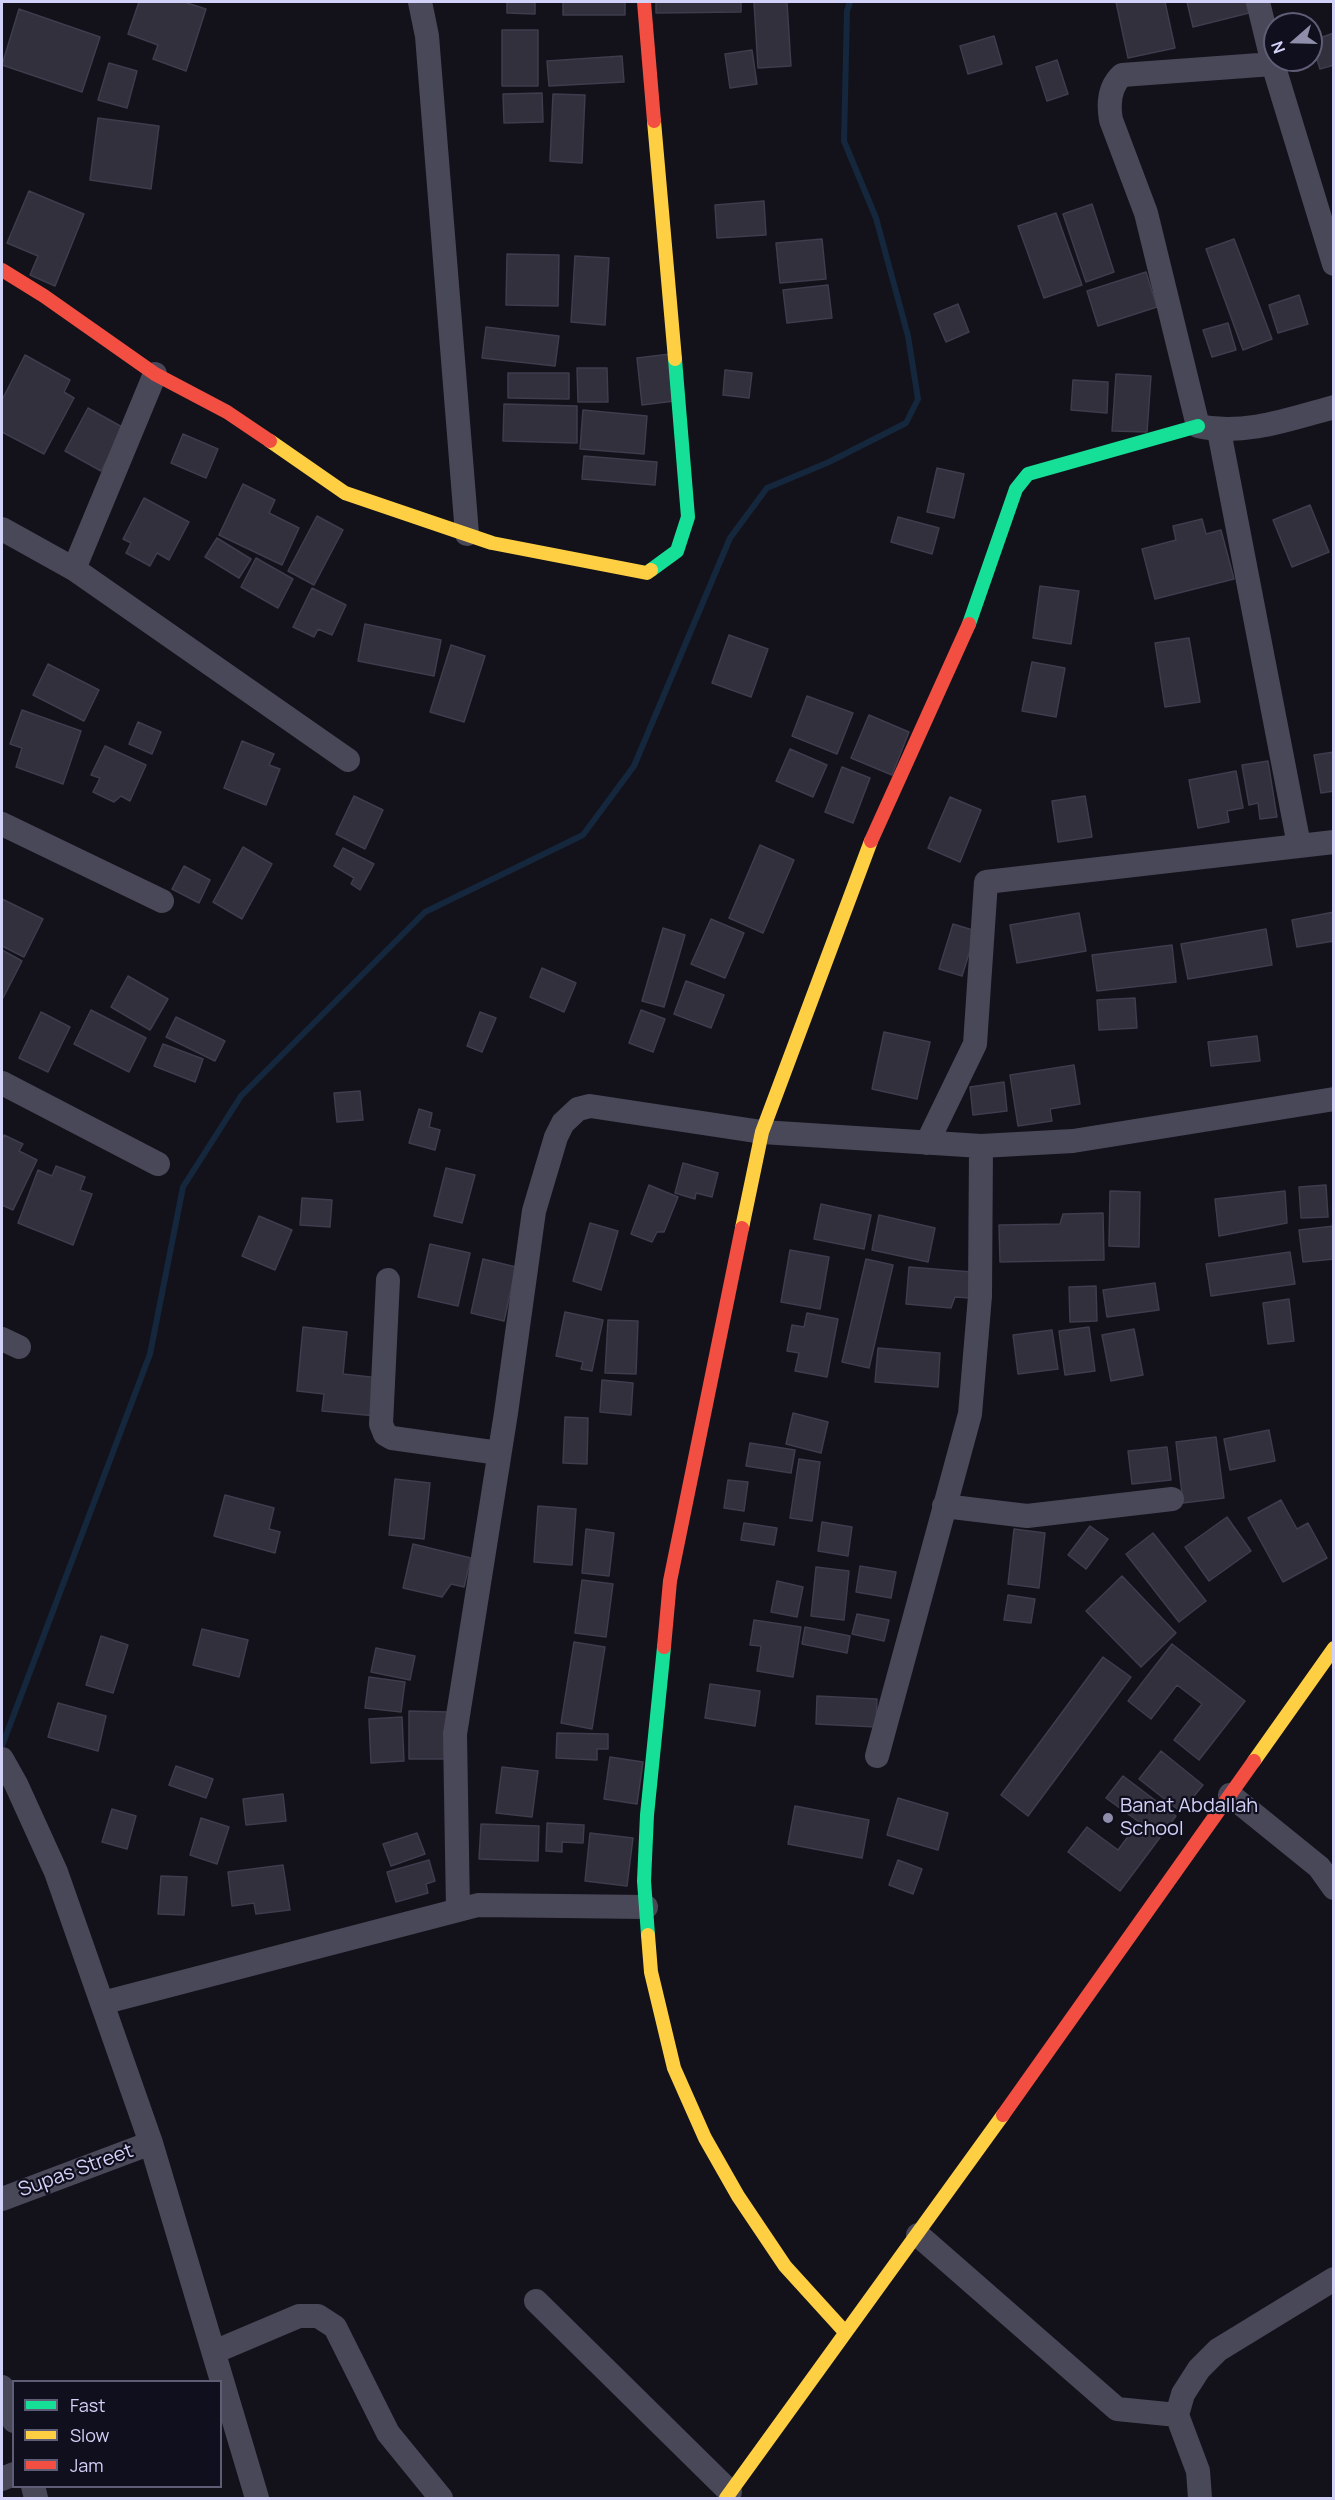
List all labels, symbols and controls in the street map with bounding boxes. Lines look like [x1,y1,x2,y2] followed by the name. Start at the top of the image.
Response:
[1263,12,1323,72] north arrow
[1266,38,1290,57] text: N
[1120,1794,1258,1841] place label: Banat Abdallah School
[1101,1811,1115,1825] marker: Banat Abdallah School
[15,2139,137,2203] street label: Supas Street
[12,2380,222,2488] legend
[70,2393,105,2417] text: Fast
[70,2423,109,2447] text: Slow
[70,2453,104,2477] text: Jam

